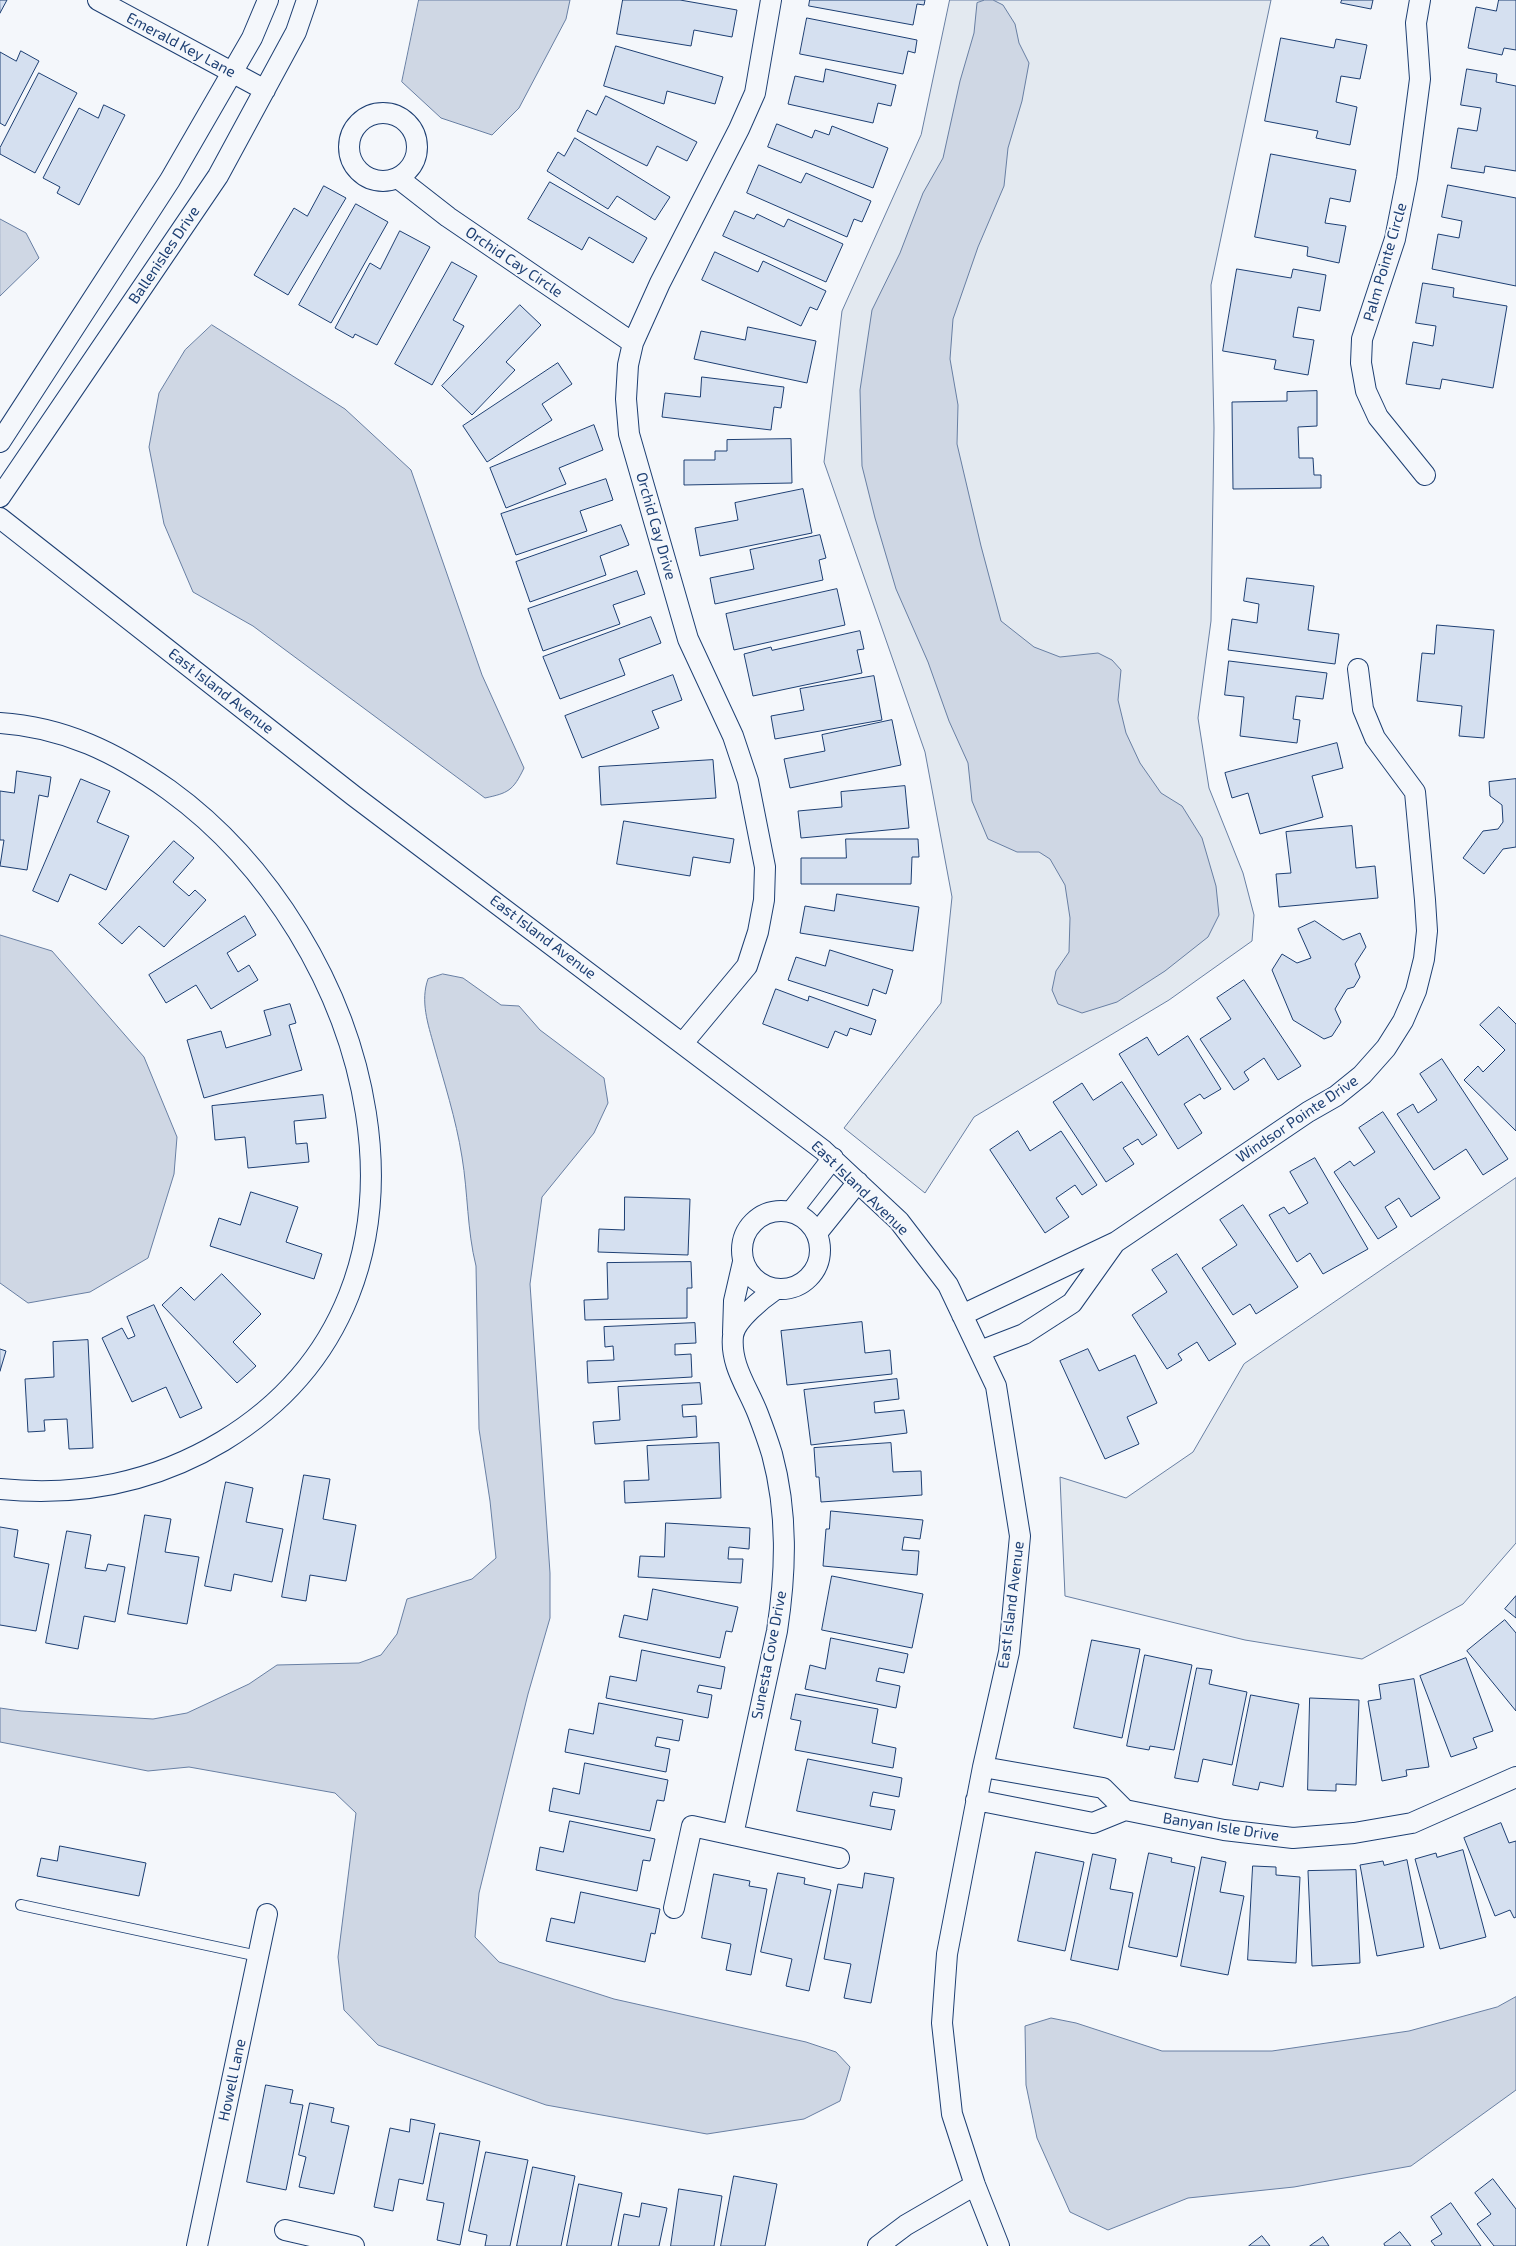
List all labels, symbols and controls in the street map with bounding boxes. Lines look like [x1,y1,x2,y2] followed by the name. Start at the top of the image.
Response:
[123,9,239,81] street label: Emerald Key Lane
[1359,201,1411,323] street label: Palm Pointe Circle
[125,203,203,307] street label: Ballenisles Drive
[462,223,566,301] street label: Orchid Cay Circle
[632,470,680,582] street label: Orchid Cay Drive
[165,644,277,738] street label: East Island Avenue
[486,891,600,983] street label: East Island Avenue
[1233,1072,1361,1166] street label: Windsor Pointe Drive
[808,1137,912,1239] street label: East Island Avenue
[994,1540,1028,1670] street label: East Island Avenue
[748,1589,790,1721] street label: Sunesta Cove Drive
[1162,1809,1280,1845] street label: Banyan Isle Drive
[214,2037,250,2123] street label: Howell Lane

